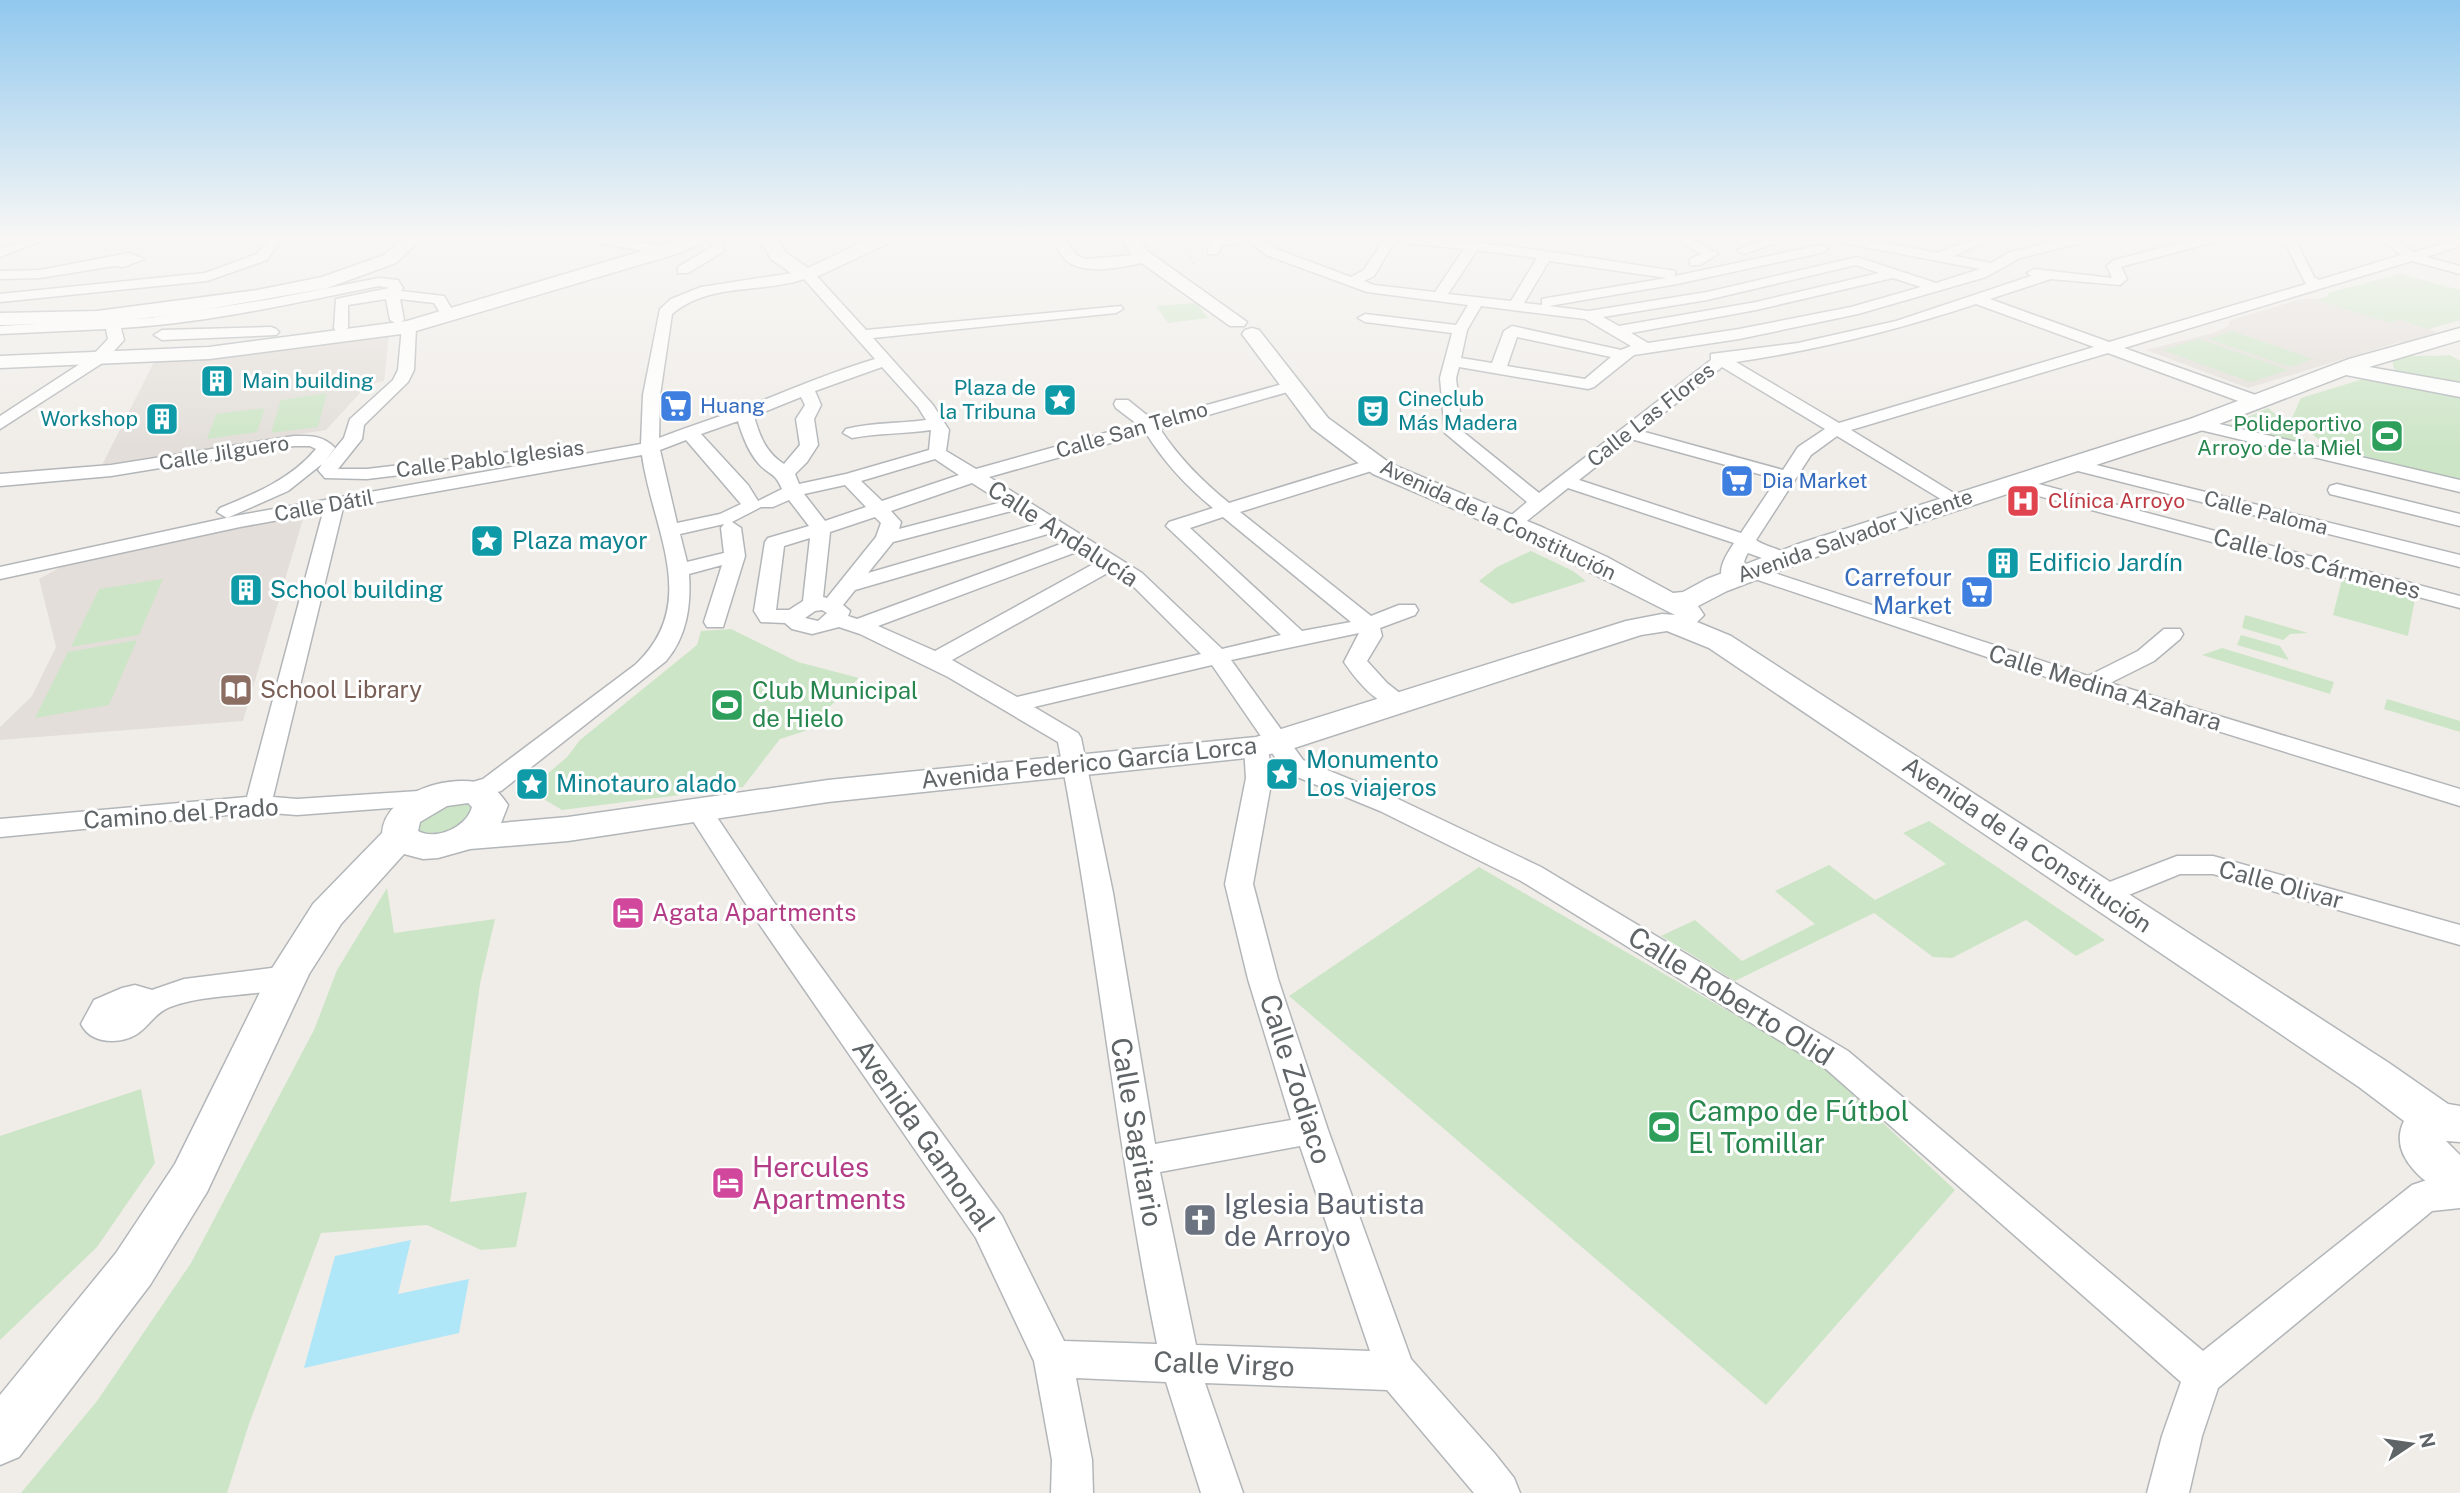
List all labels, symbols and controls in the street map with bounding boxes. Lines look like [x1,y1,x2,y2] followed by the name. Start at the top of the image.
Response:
[1582,357,1719,472] street label: Calle Las Flores
[198,362,236,400] building icon: Main building
[242,368,374,393] place label: Main building
[939,375,1036,424] place label: Plaza de la Tribuna
[1041,381,1079,419] place icon: Plaza de la Tribuna
[1398,386,1518,435] place label: Cineclub Más Madera
[657,387,695,425] supermarket icon: Huang
[1354,392,1392,430] theatre icon: Cineclub Más Madera
[700,393,765,418] place label: Huang
[1053,396,1211,463] street label: Calle San Telmo
[143,400,181,438] building icon: Workshop
[40,406,138,431] place label: Workshop
[2197,411,2362,460] place label: Polideportivo Arroyo de la Miel
[2368,417,2406,455] sports icon: Polideportivo Arroyo de la Miel
[157,430,291,475] street label: Calle Jilguero
[395,435,585,482] street label: Calle Pablo Iglesias
[1376,454,1620,585] street label: Avenida de la Constitución
[1718,462,1756,500] supermarket icon: Dia Market
[1762,468,1868,493] place label: Dia Market
[983,474,1144,592] street label: Calle Andalucía
[2004,482,2042,520] hospital icon: Clínica Arroyo
[1734,483,1976,588] street label: Avenida Salvador Vicente
[272,484,375,527] street label: Calle Dátil
[2202,485,2331,540] street label: Calle Paloma
[2048,488,2185,513] place label: Clínica Arroyo
[468,522,506,560] place icon: Plaza mayor
[2211,522,2424,604] street label: Calle los Cármenes
[512,526,648,554] place label: Plaza mayor
[1984,544,2022,582] building icon: Edificio Jardín
[2028,548,2183,576] place label: Edificio Jardín
[1844,563,1952,619] place label: Carrefour Market
[227,571,265,609] building icon: School building
[1958,573,1996,611] supermarket icon: Carrefour Market
[270,575,444,603] place label: School building
[1985,638,2225,736] street label: Calle Medina Azahara
[217,671,255,709] library icon: School Library
[260,675,422,703] place label: School Library
[752,676,918,732] place label: Club Municipal de Hielo
[708,686,746,724] sports icon: Club Municipal de Hielo
[920,730,1258,794] street label: Avenida Federico García Lorca
[1306,745,1439,801] place label: Monumento Los viajeros
[1898,750,2157,938] street label: Avenida de la Constitución
[1263,755,1301,793] place icon: Monumento Los viajeros
[513,765,551,803] place icon: Minotauro alado
[556,769,737,797] place label: Minotauro alado
[82,792,280,834] street label: Camino del Prado
[2216,854,2346,914] street label: Calle Olivar
[609,894,647,932] hotel icon: Agata Apartments
[652,898,856,926] place label: Agata Apartments
[1623,919,1840,1072] street label: Calle Roberto Olid
[1254,990,1339,1168] street label: Calle Zodiaco
[846,1033,1003,1237] street label: Avenida Gamonal
[1105,1035,1170,1229] street label: Calle Sagitario
[1688,1094,1909,1159] place label: Campo de Fútbol El Tomillar
[1645,1108,1683,1146] sports icon: Campo de Fútbol El Tomillar
[752,1150,906,1215] place label: Hercules Apartments
[709,1164,747,1202] hotel icon: Hercules Apartments
[1224,1187,1425,1252] place label: Iglesia Bautista de Arroyo
[1181,1201,1219,1239] church icon: Iglesia Bautista de Arroyo
[1153,1345,1295,1382] street label: Calle Virgo
[2376,1409,2446,1479] north arrow
[2415,1430,2440,1450] text: N

